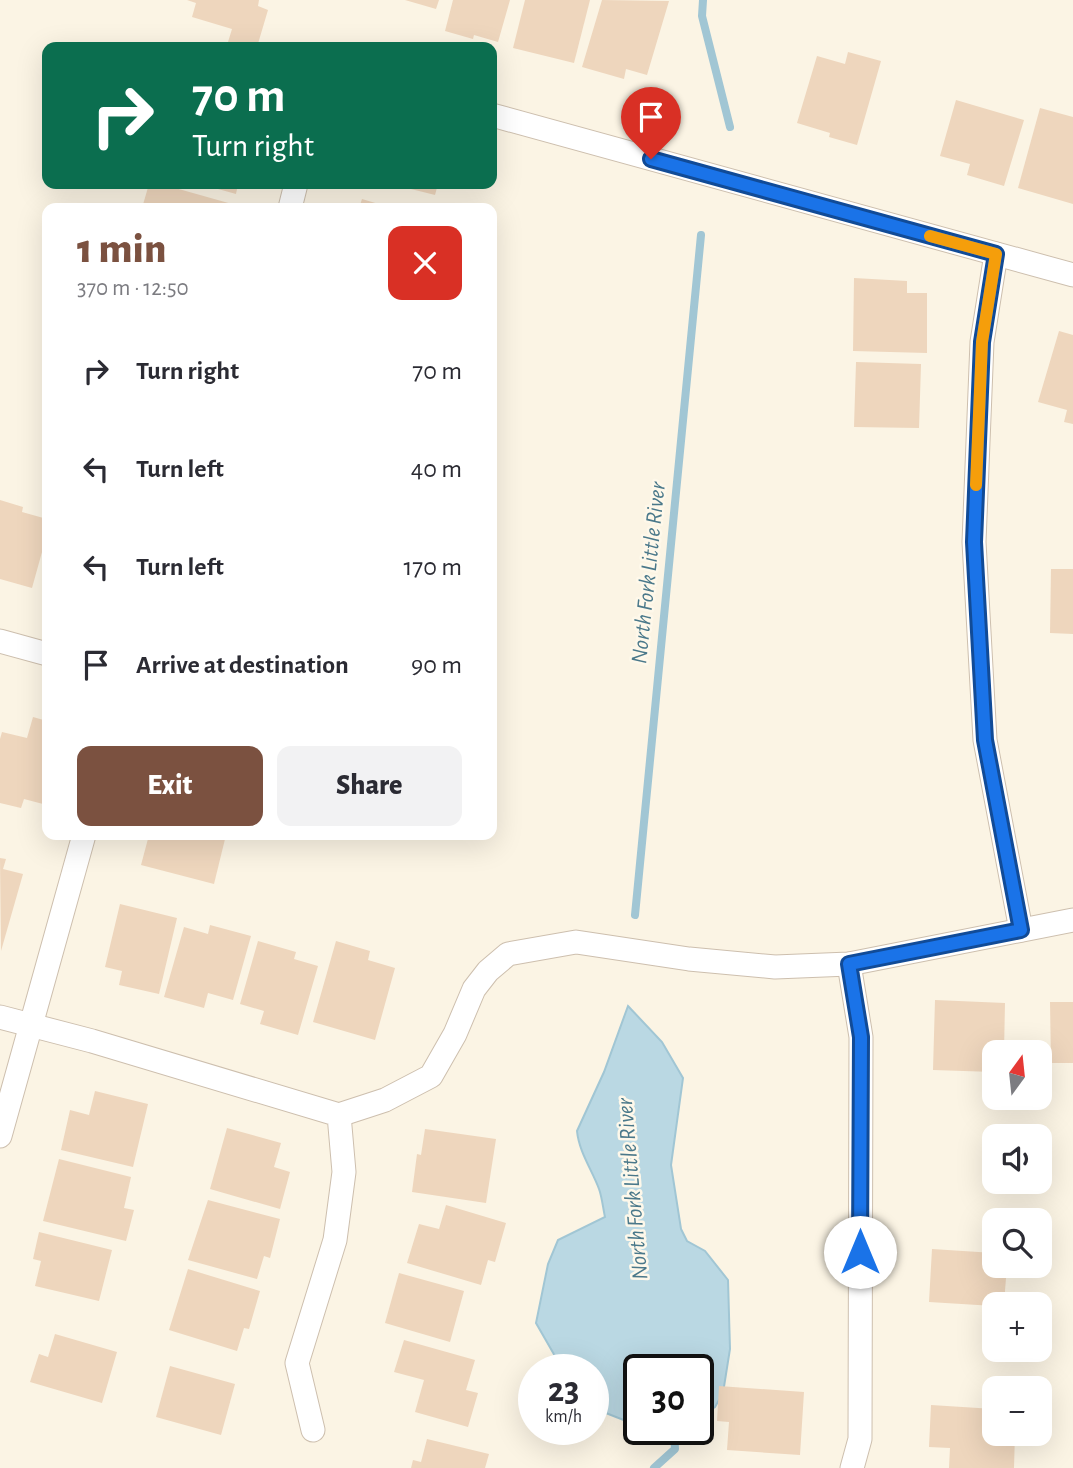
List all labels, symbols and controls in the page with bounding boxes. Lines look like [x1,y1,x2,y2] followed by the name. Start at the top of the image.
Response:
[77,70,168,161] icon: right
[192,72,286,121] text: 70 m
[621,87,681,159] pin
[632,98,670,136] icon: arrive
[192,130,314,162] text: Turn right
[388,226,462,300] button: close
[77,228,166,270] text: 1 min
[77,277,189,300] text: 370 m · 12:50
[77,352,115,390] icon: right
[136,358,239,384] text: Turn right
[412,358,462,384] text: 70 m
[77,450,115,488] icon: left
[136,456,224,482] text: Turn left
[411,456,462,482] text: 40 m
[628,480,670,665] water label: North Fork Little River
[77,548,115,586] icon: left
[136,554,224,580] text: Turn left
[403,554,462,580] text: 170 m
[77,646,115,684] icon: arrive
[136,652,349,678] text: Arrive at destination
[411,652,462,678] text: 90 m
[77,746,263,826] button: Exit
[277,746,462,826] button: Share
[982,1040,1052,1110] north arrow
[982,1040,1052,1446] map controls
[614,1097,652,1281] water label: North Fork Little River
[982,1124,1052,1194] button: sound
[982,1208,1052,1278] button: search
[823,1215,897,1289] position arrow
[982,1292,1052,1362] button: +
[623,1354,714,1445] speed limit sign: 30
[548,1373,579,1408] text: 23
[982,1376,1052,1446] button: −
[545,1408,582,1426] text: km/h

